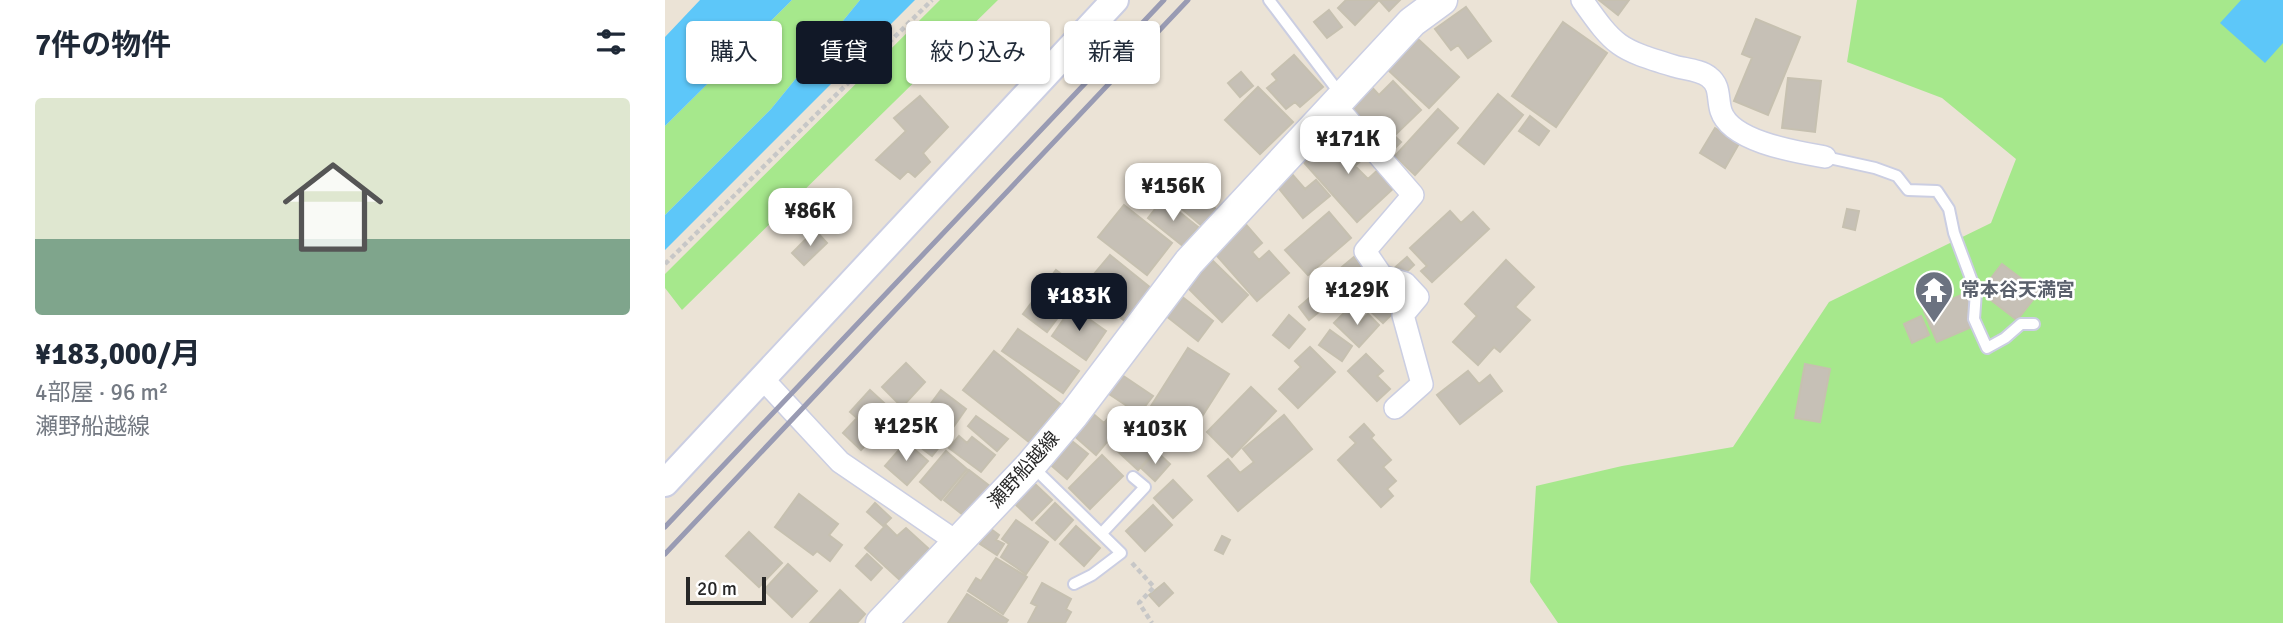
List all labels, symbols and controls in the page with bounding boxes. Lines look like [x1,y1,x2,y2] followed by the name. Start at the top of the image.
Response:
[686,21,782,84] chip: 購入
[796,21,892,84] chip: 賃貸
[906,21,1050,84] chip: 絞り込み
[1064,21,1160,84] chip: 新着
[592,23,630,61] icon: filters
[35,27,171,64] text: 7件の物件
[1299,116,1397,176] pin: ¥171K
[1316,124,1380,153] text: ¥171K
[270,144,396,270] icon: home
[1124,164,1222,223] pin: ¥156K
[1141,171,1205,200] text: ¥156K
[769,188,851,248] pin: ¥86K
[784,196,836,225] text: ¥86K
[1308,268,1406,327] pin: ¥129K
[1913,269,1955,324] temple icon: 常本谷天満宮
[1030,274,1128,333] pin: ¥183K
[1325,275,1389,304] text: ¥129K
[1961,278,2075,302] place label: 常本谷天満宮
[1047,281,1111,310] text: ¥183K
[35,336,201,373] text: ¥183,000/月
[35,378,168,407] text: 4部屋 · 96 m²
[857,404,955,463] pin: ¥125K
[1106,406,1204,466] pin: ¥103K
[874,411,938,440] text: ¥125K
[35,412,150,441] text: 瀬野船越線
[1123,414,1187,443] text: ¥103K
[983,427,1065,513] street label: 瀬野船越線
[686,574,767,606] scale bar
[697,577,737,601] text: 20 m

